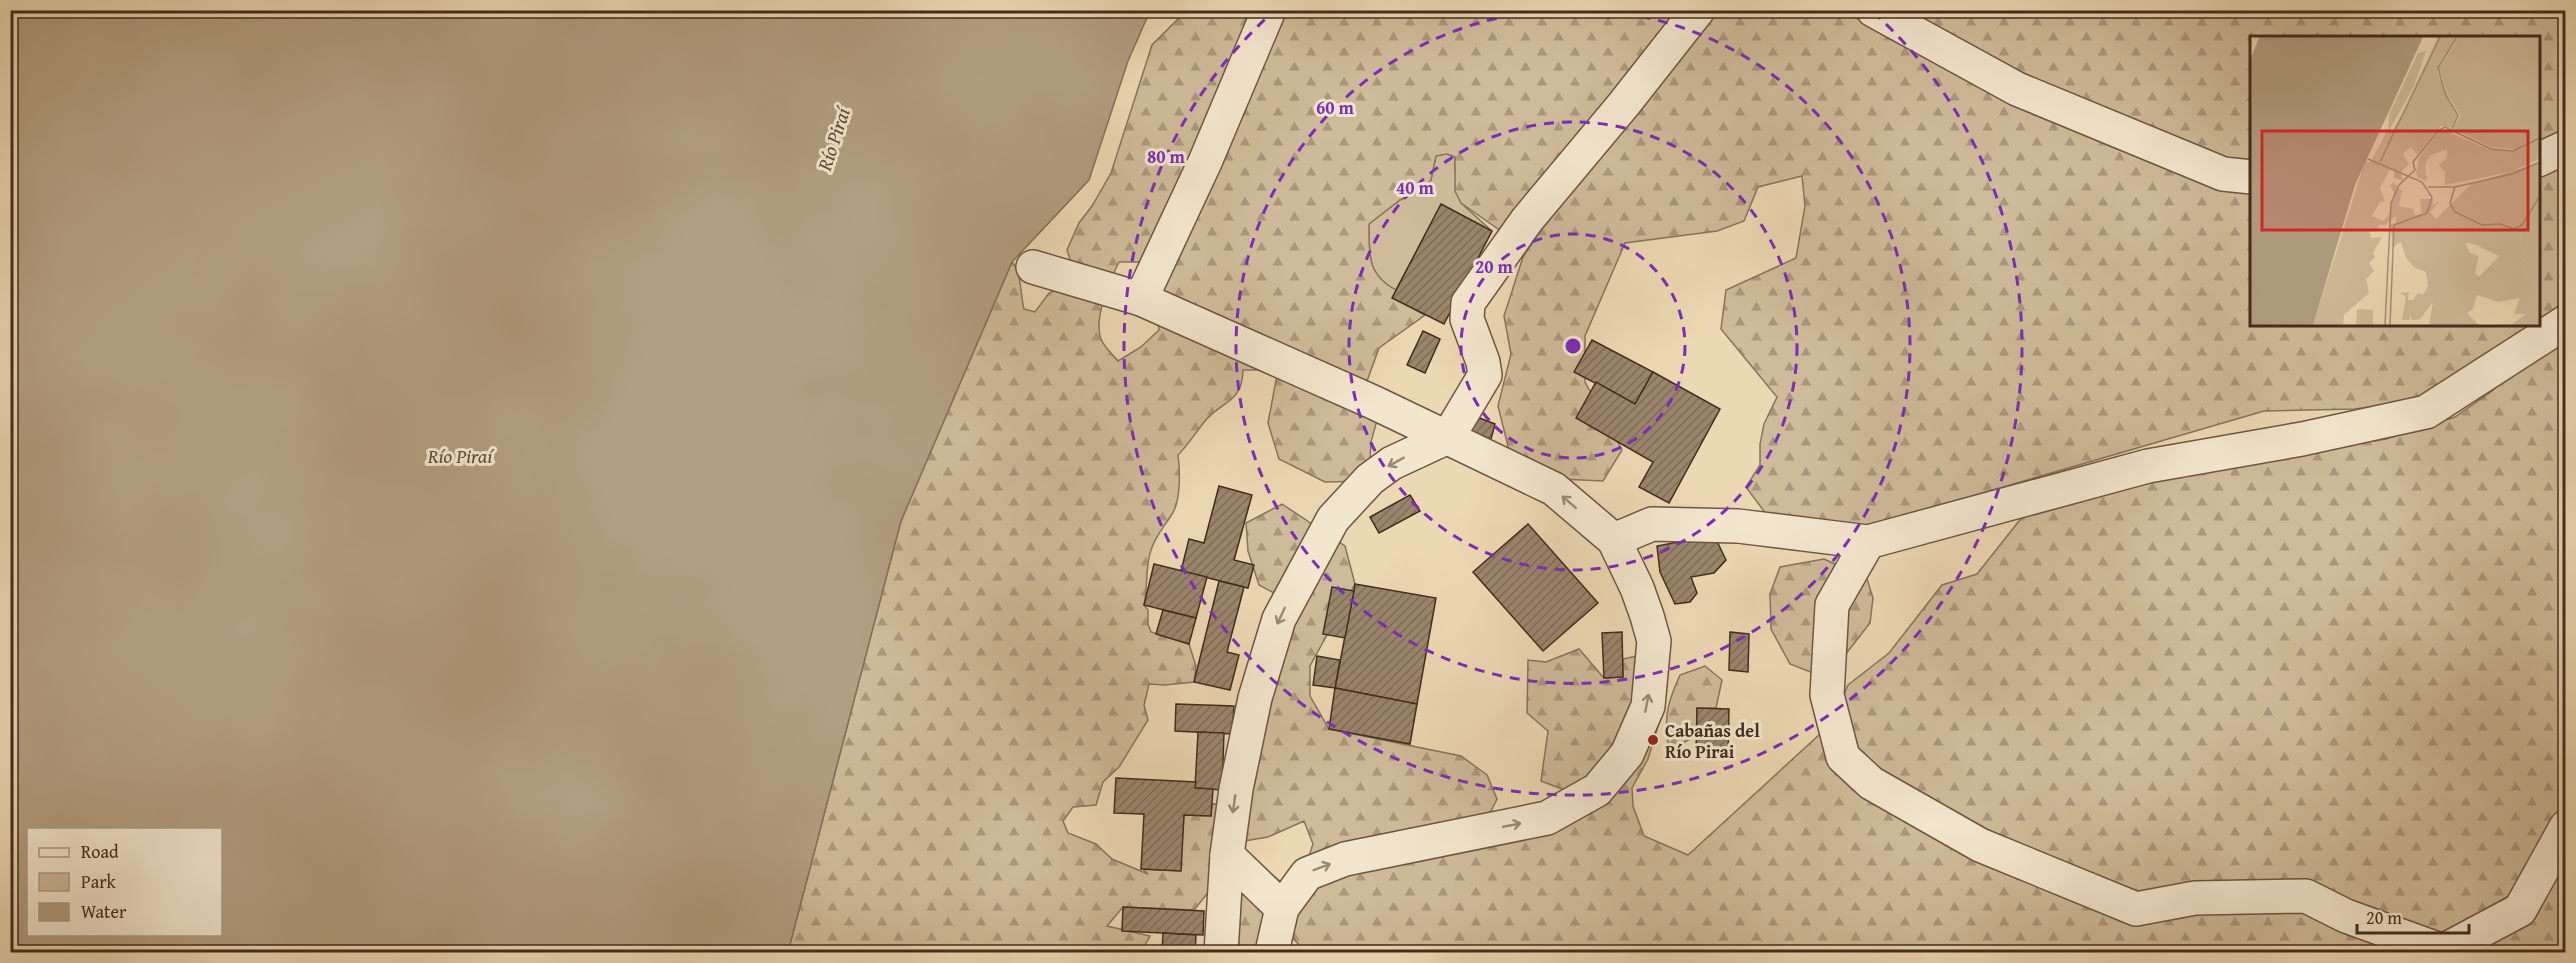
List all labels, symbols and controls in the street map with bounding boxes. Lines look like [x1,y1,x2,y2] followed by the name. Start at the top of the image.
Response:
[2250,36,2540,326] inset map
[1316,94,1355,121] text: 60 m
[809,102,857,175] water label: Río Piraí
[1147,143,1186,170] text: 80 m
[1396,174,1435,201] text: 40 m
[1475,253,1514,280] text: 20 m
[1563,336,1583,356] centre of rings
[427,441,494,470] water label: Río Piraí
[1387,457,1405,468] one-way arrow
[1562,495,1577,509] one-way arrow
[1275,606,1287,624] one-way arrow
[1642,694,1653,713] one-way arrow
[1665,717,1760,765] place label: Cabañas del Río Pirai
[1646,733,1660,747] marker: Cabañas del Río Pirai
[1228,794,1239,814] one-way arrow
[1502,819,1521,830] one-way arrow
[27,828,222,936] legend
[81,838,119,865] text: Road
[1312,861,1331,872] one-way arrow
[81,868,117,895] text: Park
[2357,897,2470,935] scale bar
[81,898,127,925] text: Water
[2366,904,2402,931] text: 20 m

